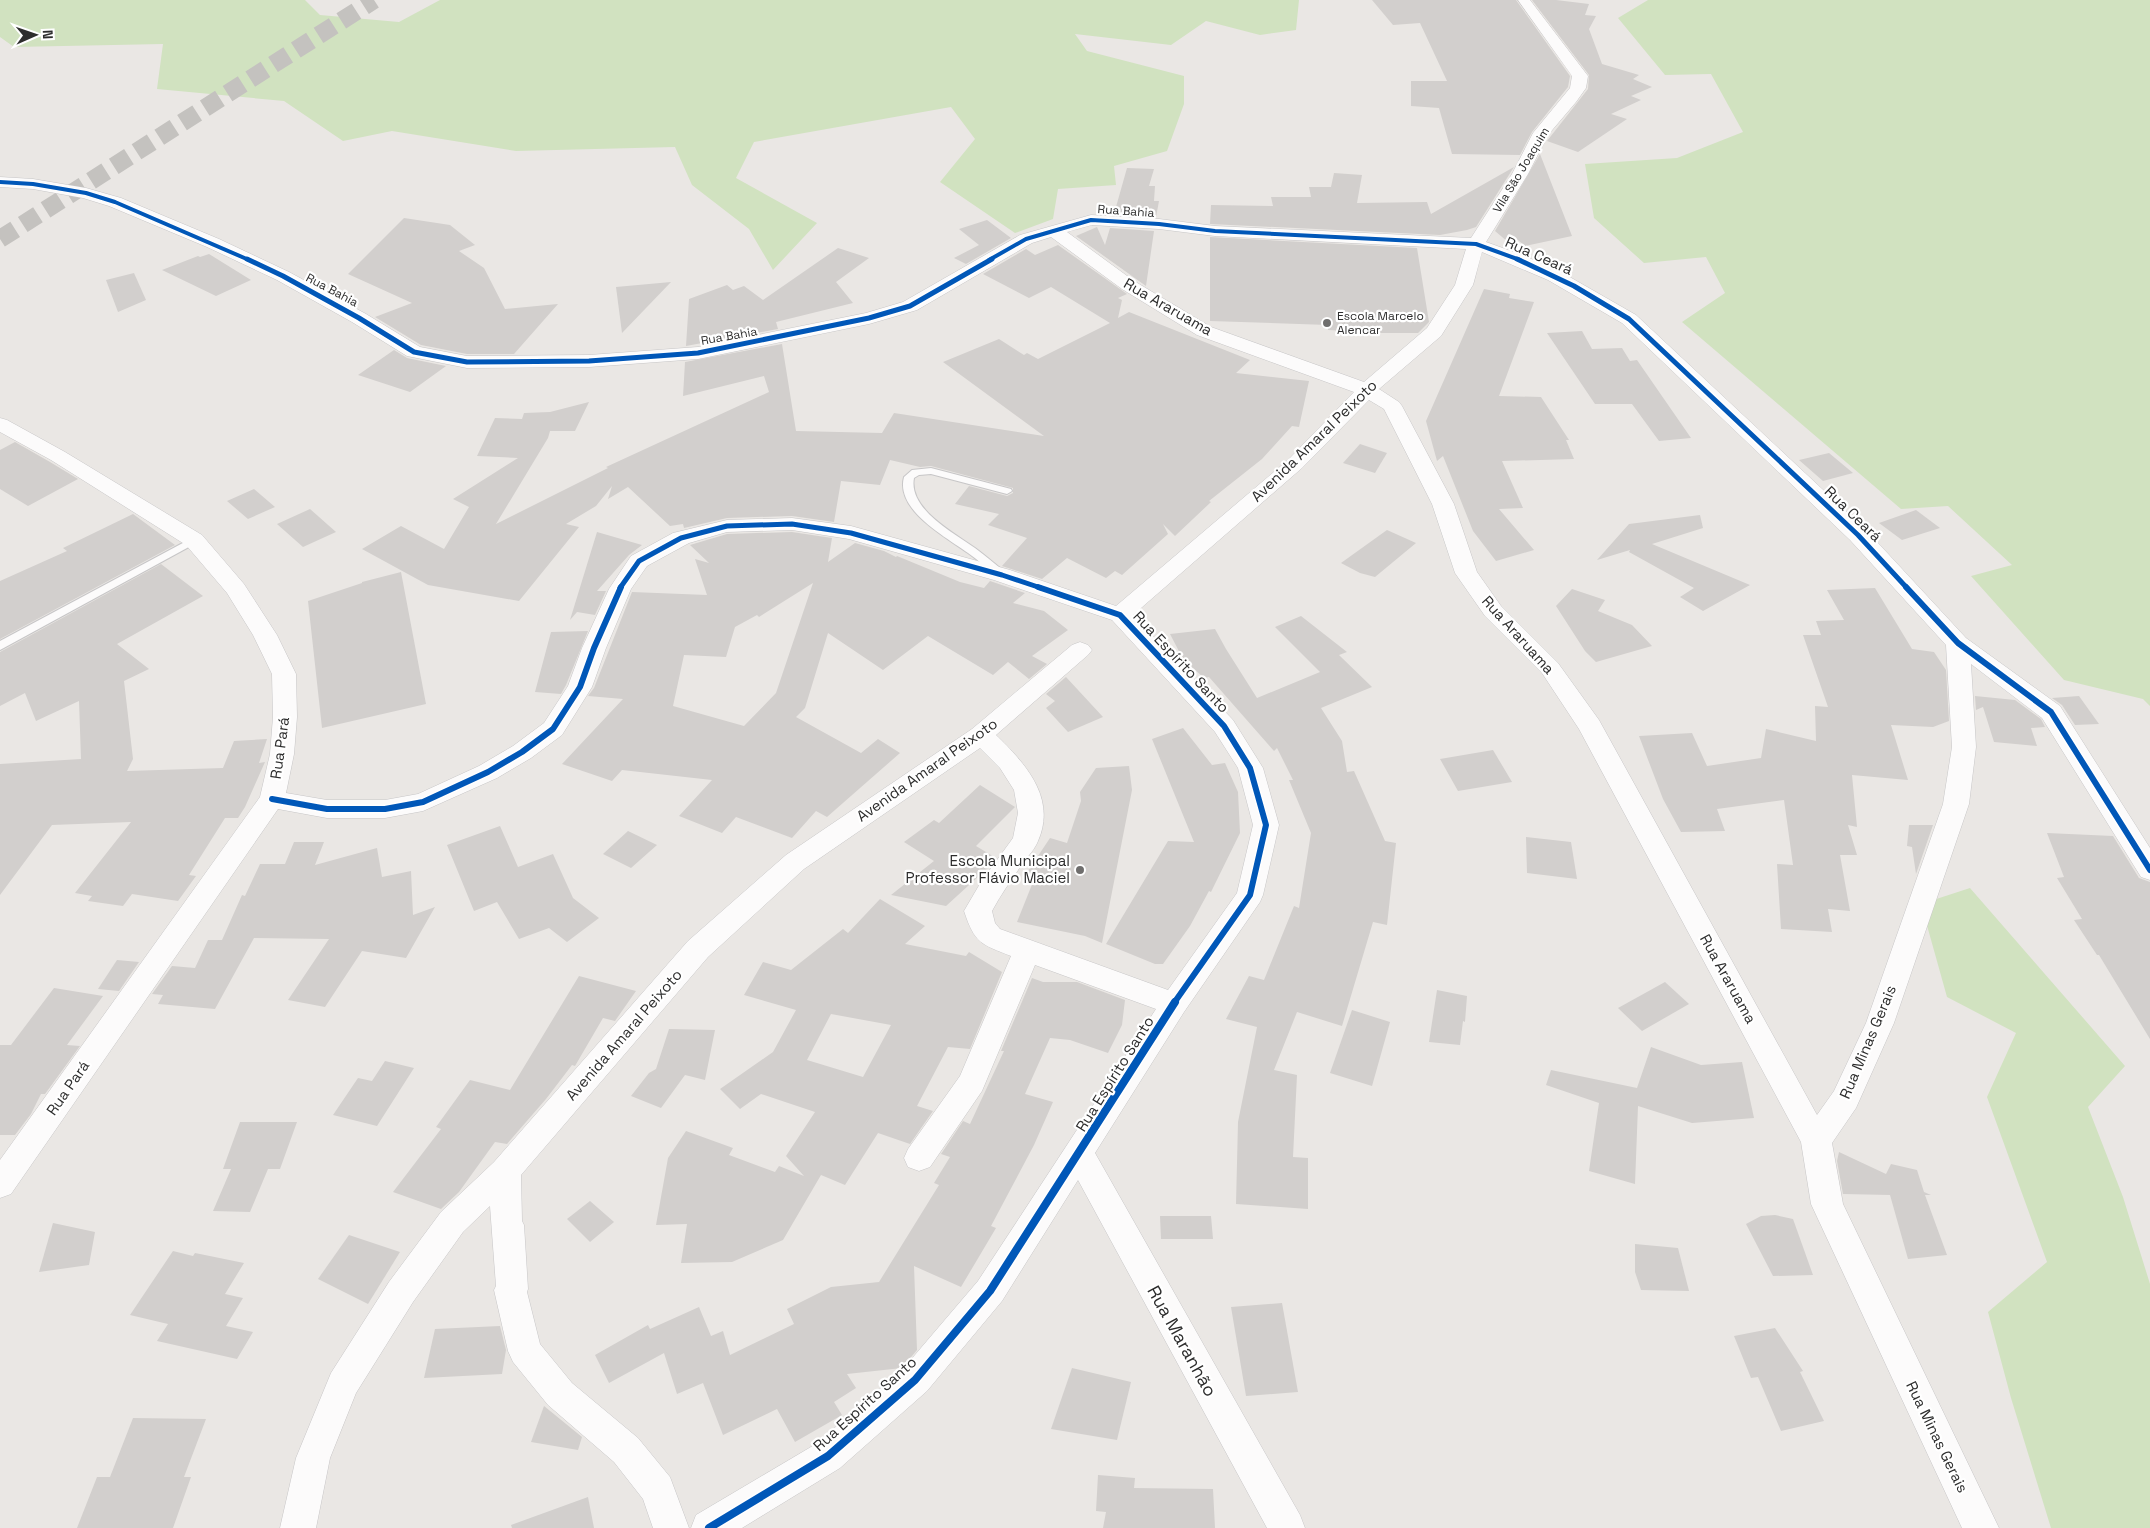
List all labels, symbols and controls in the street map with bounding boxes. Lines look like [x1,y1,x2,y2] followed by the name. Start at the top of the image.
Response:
[10,10,60,60] north arrow
[39,30,57,40] text: N
[1489,124,1553,216] street label: Vila São Joaquim
[1097,201,1155,221] street label: Rua Bahia
[1502,232,1576,279] street label: Rua Ceará
[303,270,361,310] street label: Rua Bahia
[1120,273,1216,340] street label: Rua Araruama
[1337,308,1424,338] place label: Escola Marcelo Alencar
[1321,317,1333,329] marker: Escola Marcelo Alencar
[700,323,759,349] street label: Rua Bahia
[1247,376,1381,506] street label: Avenida Amaral Peixoto
[1821,482,1886,546] street label: Rua Ceará
[1478,591,1559,678] street label: Rua Araruama
[1129,607,1234,717] street label: Rua Espírito Santo
[853,714,1001,825] street label: Avenida Amaral Peixoto
[266,715,293,780] street label: Rua Pará
[905,851,1070,887] place label: Escola Municipal Professor Flávio Maciel
[1074,864,1086,876] marker: Escola Municipal Professor Flávio Maciel
[1696,931,1761,1027] street label: Rua Araruama
[561,965,686,1104] street label: Avenida Amaral Peixoto
[1835,982,1900,1102] street label: Rua Minas Gerais
[1071,1012,1158,1135] street label: Rua Espírito Santo
[42,1056,94,1119] street label: Rua Pará
[1142,1281,1222,1400] street label: Rua Maranhão
[809,1352,920,1455] street label: Rua Espírito Santo
[1902,1378,1973,1496] street label: Rua Minas Gerais

